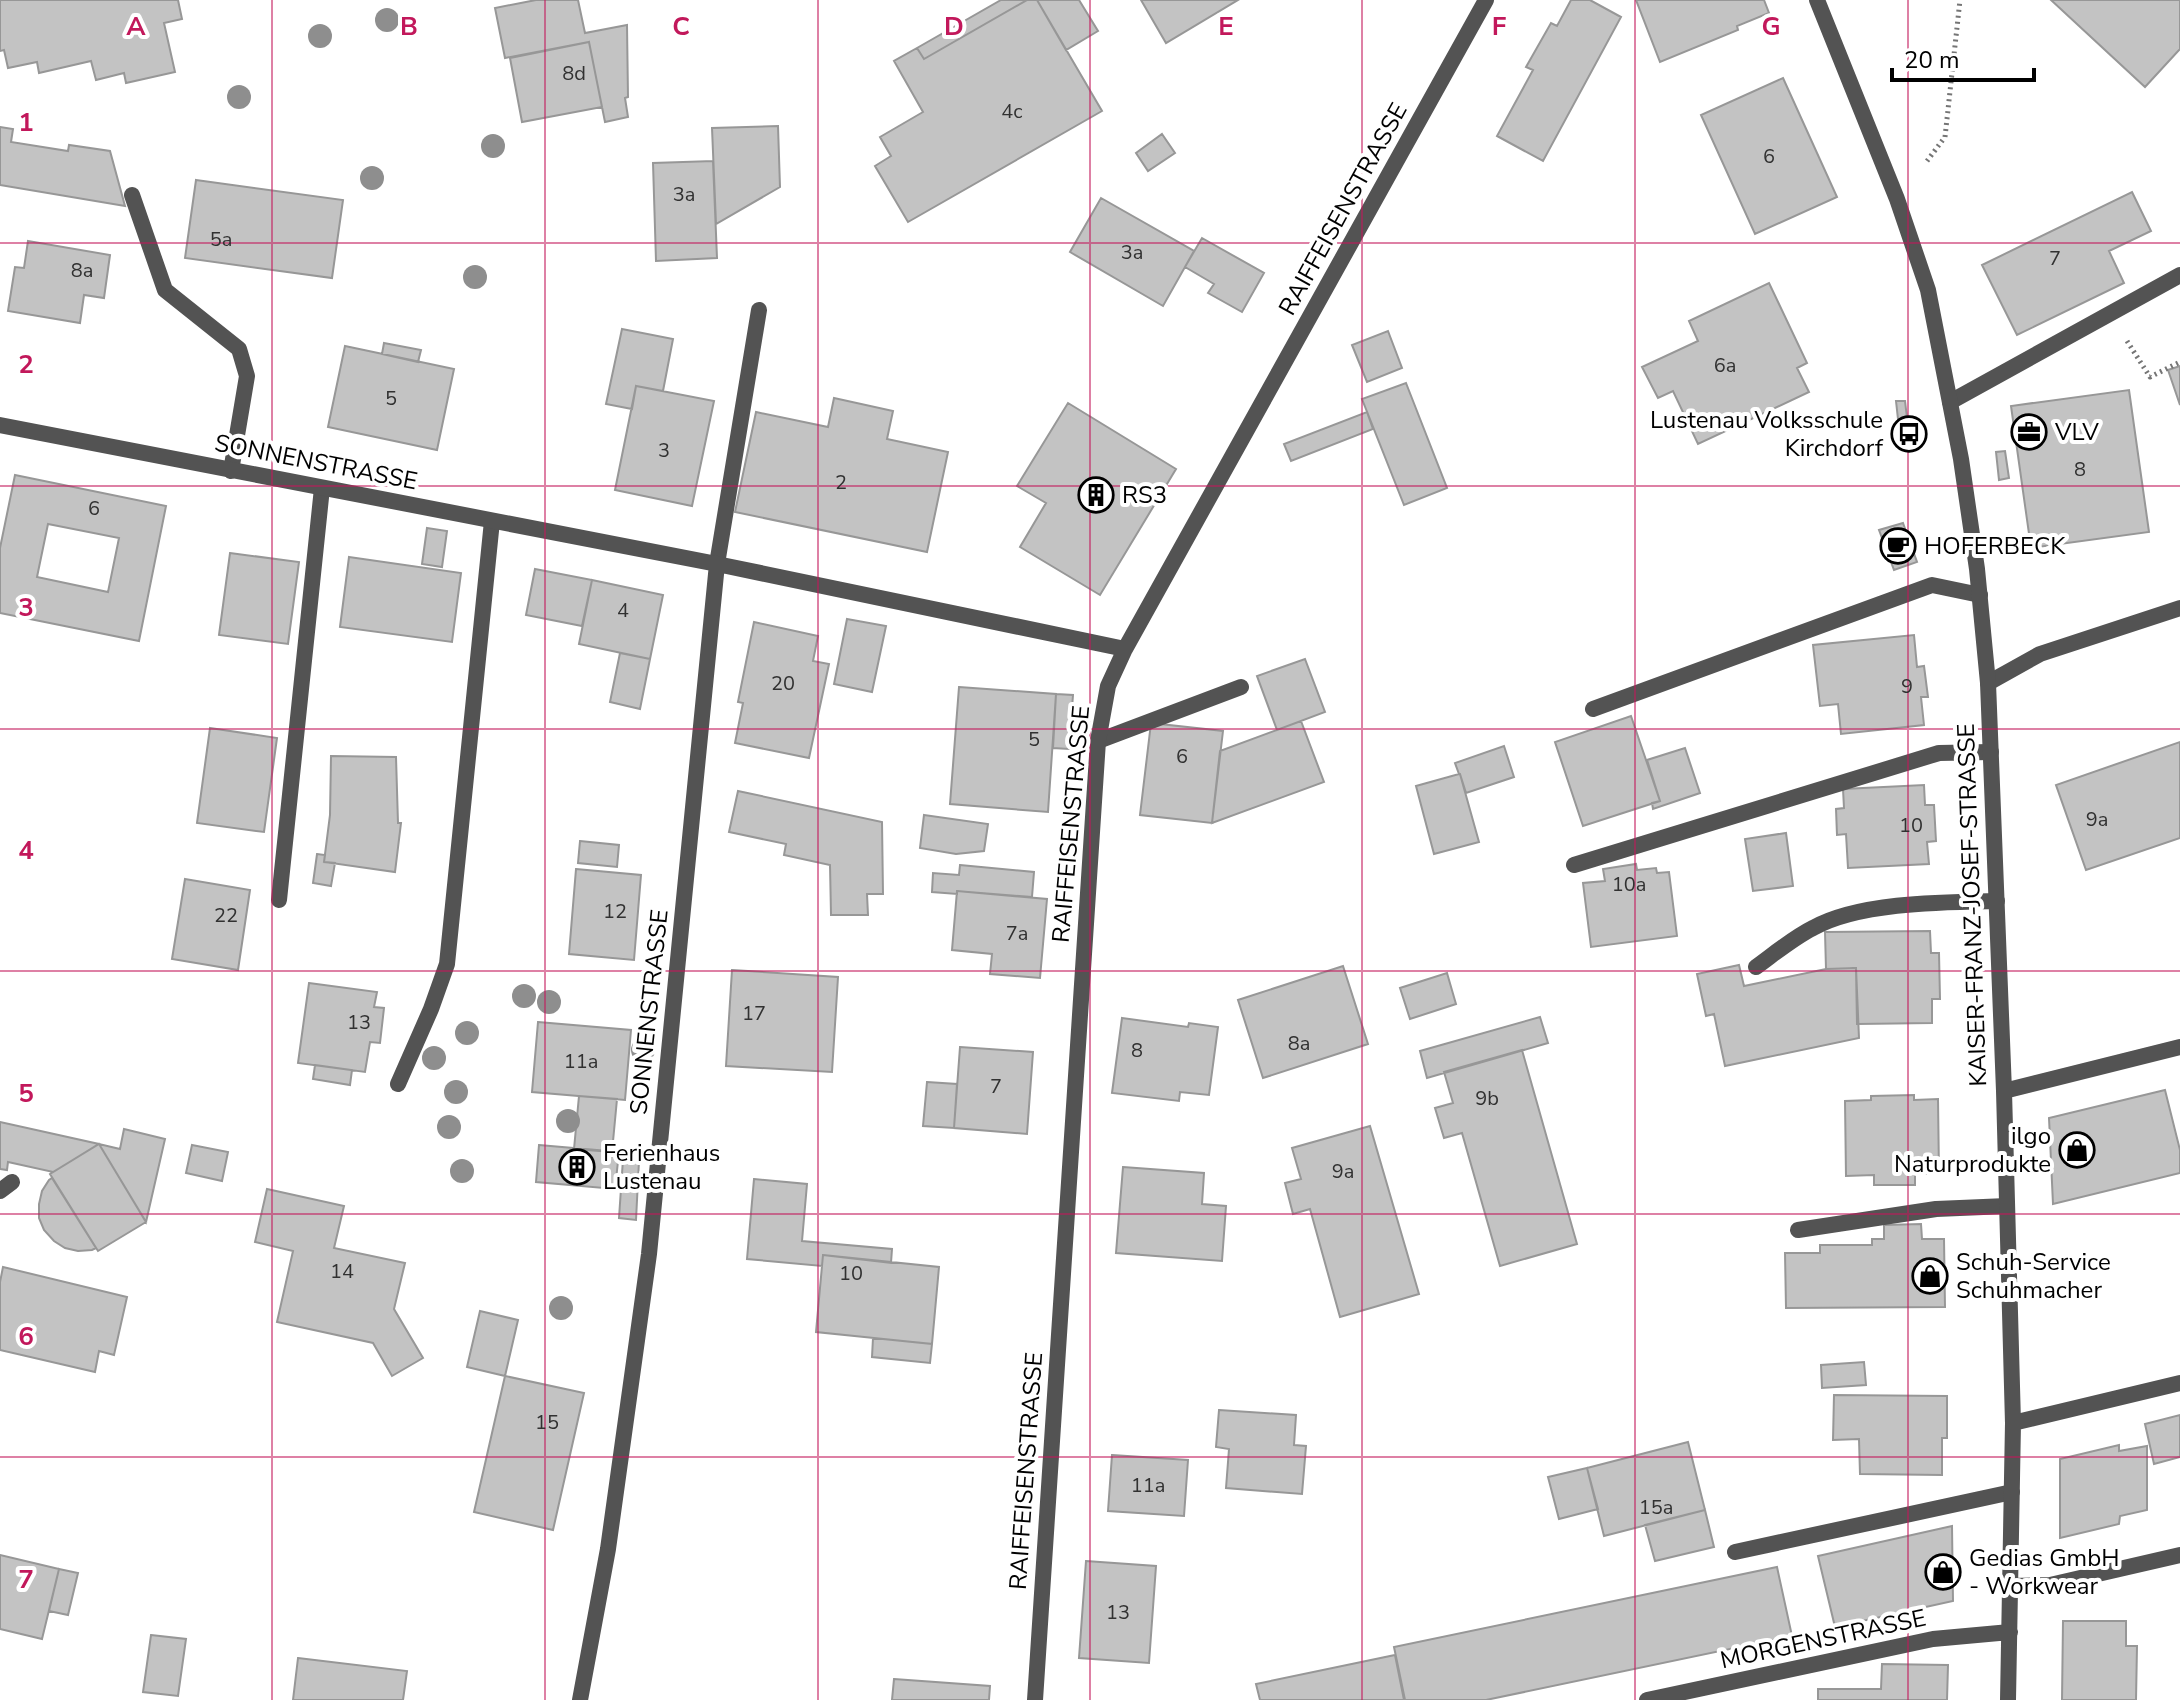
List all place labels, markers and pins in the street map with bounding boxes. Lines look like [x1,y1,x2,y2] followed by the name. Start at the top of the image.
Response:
[1650,404,1884,464] place label: Lustenau Volksschule Kirchdorf
[2010,413,2048,451] office icon: VLV
[1890,415,1928,453] bus stop icon: Lustenau Volksschule Kirchdorf
[2054,416,2099,448] place label: VLV
[1077,476,1115,514] building icon: RS3
[1122,479,1167,511] place label: RS3
[1879,527,1917,565] cafe icon: HOFERBECK
[1924,530,2066,562] place label: HOFERBECK
[1894,1120,2051,1180] place label: ilgo Naturprodukte
[2058,1131,2096,1169] shop icon: ilgo Naturprodukte
[603,1137,720,1197] place label: Ferienhaus Lustenau
[558,1148,596,1186] building icon: Ferienhaus Lustenau
[1956,1246,2111,1306] place label: Schuh-Service Schuhmacher
[1911,1257,1949,1295] shop icon: Schuh-Service Schuhmacher
[1969,1542,2119,1602] place label: Gedias GmbH - Workwear
[1924,1553,1962,1591] shop icon: Gedias GmbH - Workwear

